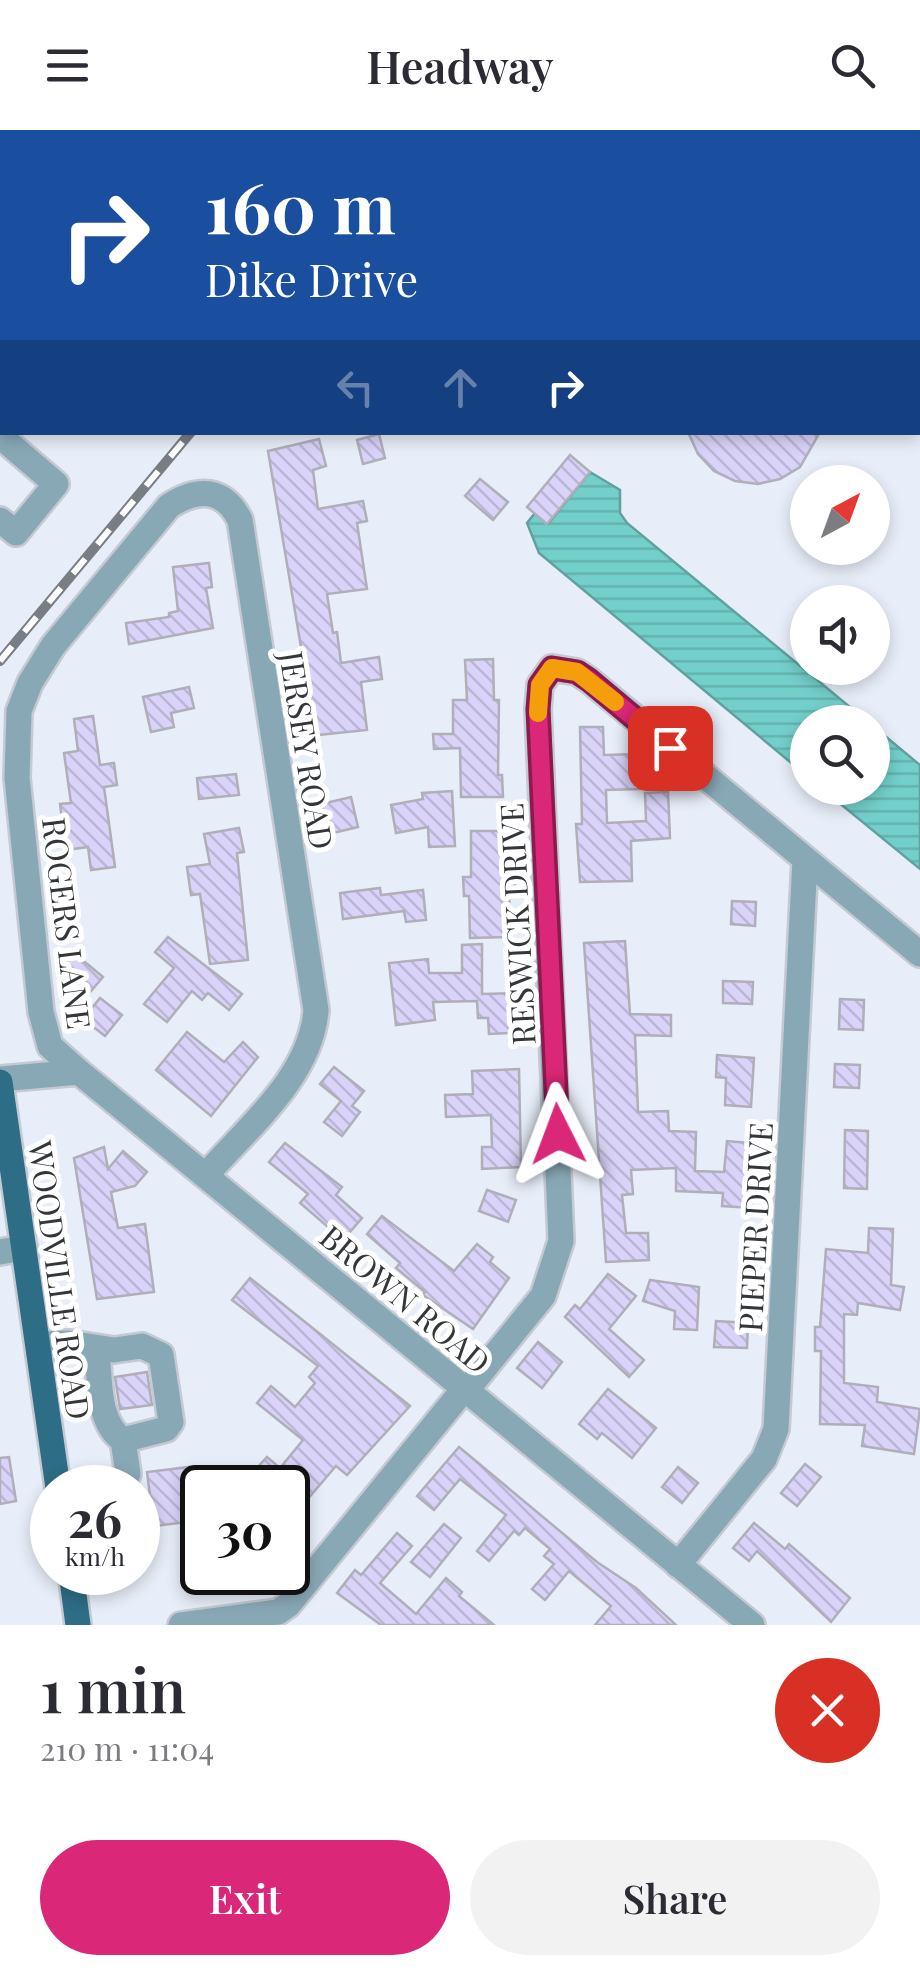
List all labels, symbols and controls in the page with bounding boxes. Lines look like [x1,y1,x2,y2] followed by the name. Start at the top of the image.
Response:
[366,35,554,95] text: Headway
[40,38,95,93] icon: menu
[825,38,880,93] icon: search
[205,158,396,252] text: 160 m
[40,170,170,300] icon: right
[205,248,418,308] text: Dike Drive
[328,360,383,415] icon: left
[433,360,488,415] icon: ahead
[538,360,593,415] icon: right
[790,465,890,565] north arrow
[790,465,890,805] map controls
[790,585,890,685] button: sound
[271,647,345,852] street label: JERSEY ROAD
[790,705,890,805] button: search
[628,706,713,791] pin
[643,721,698,776] icon: arrive
[488,802,544,1046] street label: RESWICK DRIVE
[34,815,102,1031] street label: ROGERS LANE
[506,1082,610,1186] position arrow
[727,1121,781,1333] street label: PIEPER DRIVE
[20,1137,102,1422] street label: WOODVILLE ROAD
[312,1214,500,1382] street label: BROWN ROAD
[180,1465,310,1595] speed limit sign: 30
[68,1484,122,1551] text: 26
[65,1539,125,1572] text: km/h
[40,1648,186,1728] text: 1 min
[775,1658,880,1763] button: close
[40,1726,214,1769] text: 210 m · 11:04
[40,1840,450,1955] button: Exit
[470,1840,880,1955] button: Share

